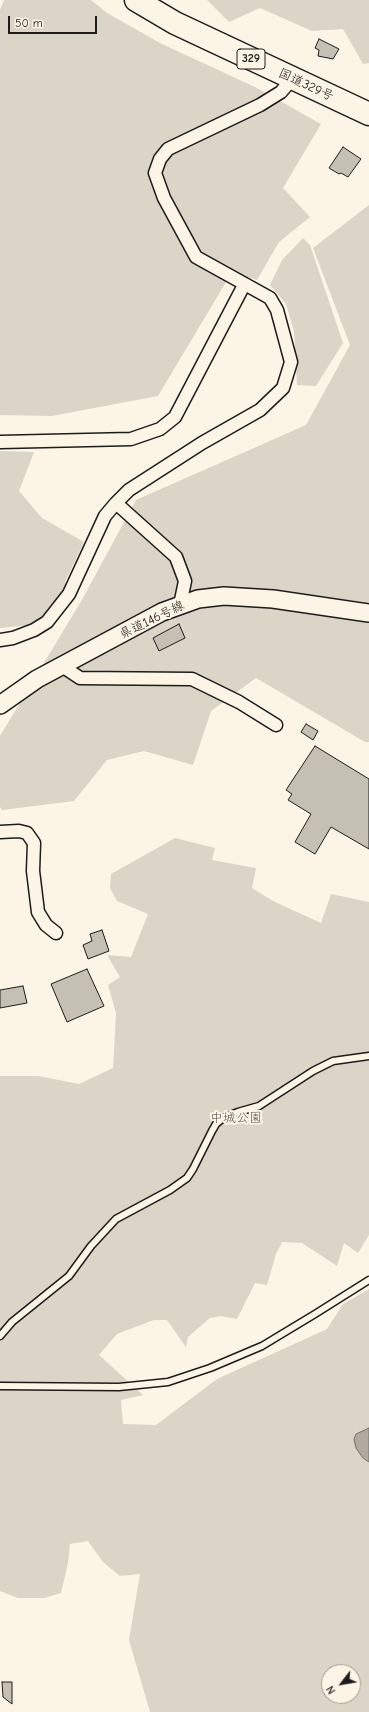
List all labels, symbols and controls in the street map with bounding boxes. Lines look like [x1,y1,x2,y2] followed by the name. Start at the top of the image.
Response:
[10,8,99,34] scale bar
[15,16,43,30] text: 50 m
[237,49,265,69] road number: 329
[276,65,336,105] street label: 国道329号
[117,598,187,642] street label: 県道146号線
[210,1110,262,1126] park label: 中城公園
[321,1664,361,1704] north arrow
[324,1683,339,1696] text: N

